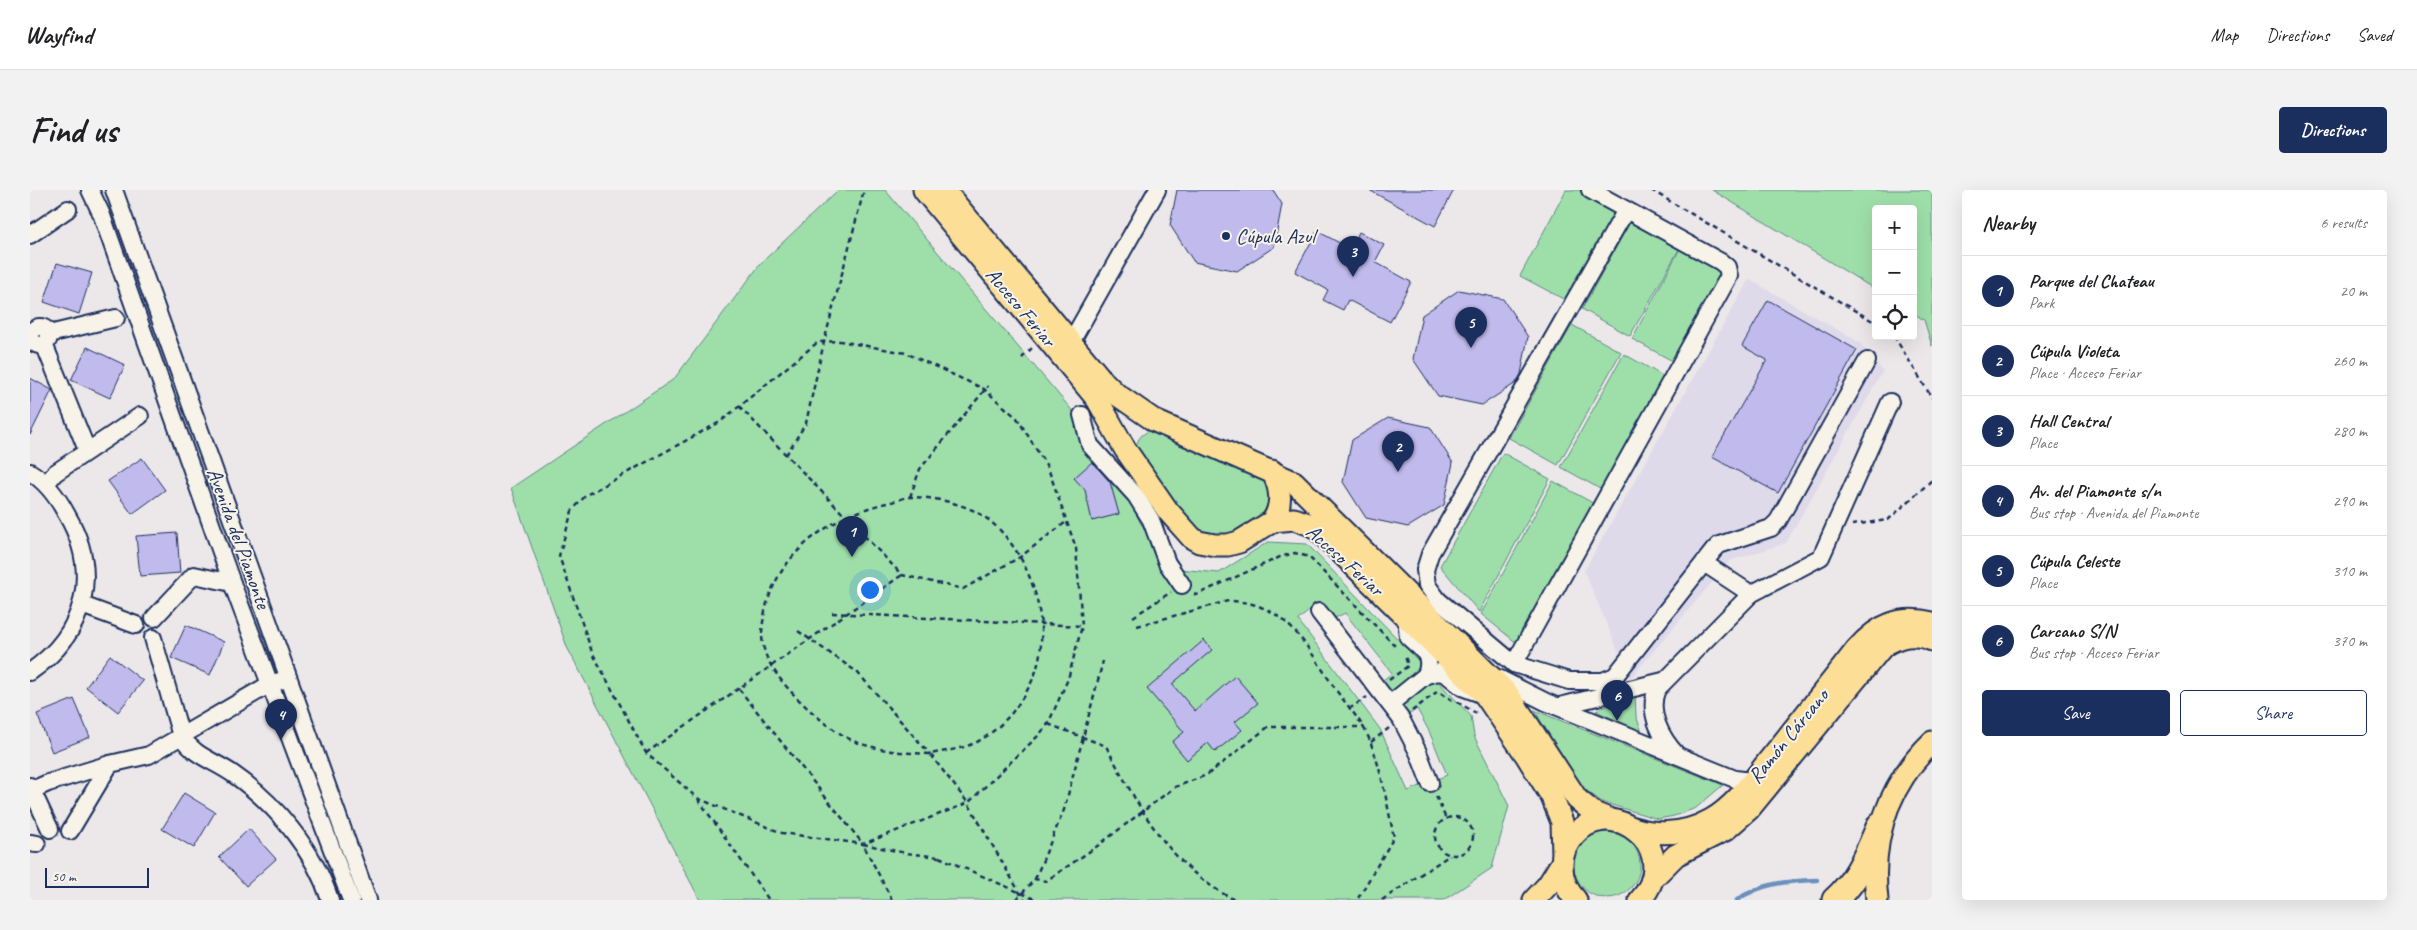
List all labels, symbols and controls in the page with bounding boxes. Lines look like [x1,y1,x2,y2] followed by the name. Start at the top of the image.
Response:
[25,20,92,50] text: Wayfind
[2211,24,2238,46] text: Map
[2266,24,2329,46] text: Directions
[2357,24,2392,46] text: Saved
[2279,107,2387,153] button: Directions
[30,108,117,153] text: Find us
[1872,205,1917,340] map controls
[1872,205,1917,250] button: +
[1982,210,2035,236] text: Nearby
[2320,213,2367,233] text: 6 results
[1236,223,1318,249] place label: Cúpula Azul
[1220,230,1232,242] marker: Cúpula Azul
[1337,236,1369,277] pin: 3
[1872,250,1917,295] button: −
[980,262,1063,353] street label: Acceso Feriar
[2029,269,2154,293] text: Parque del Chateau
[1994,281,2002,301] text: 1
[2340,281,2367,301] text: 20 m
[2029,293,2054,313] text: Park
[1872,295,1917,340] button: locate
[1455,307,1487,348] pin: 5
[2029,339,2119,363] text: Cúpula Violeta
[1994,351,2002,371] text: 2
[2333,351,2367,371] text: 260 m
[2029,363,2141,383] text: Place · Acceso Feriar
[2029,409,2109,433] text: Hall Central
[1994,421,2002,441] text: 3
[2333,421,2367,441] text: 280 m
[1382,431,1414,472] pin: 2
[2029,433,2057,453] text: Place
[201,464,277,613] street label: Avenida del Piamonte
[2029,479,2161,503] text: Av. del Piamonte s/n
[1994,491,2002,511] text: 4
[2333,491,2367,511] text: 290 m
[2029,503,2198,523] text: Bus stop · Avenida del Piamonte
[836,516,868,557] pin: 1
[1301,518,1390,603] street label: Acceso Feriar
[2029,549,2119,573] text: Cúpula Celeste
[1995,561,2001,581] text: 5
[2333,561,2367,581] text: 310 m
[2029,573,2057,593] text: Place
[857,577,883,603] your location
[2029,619,2116,643] text: Carcano S/N
[1994,631,2002,651] text: 6
[2333,631,2367,651] text: 370 m
[2029,643,2159,663] text: Bus stop · Acceso Feriar
[1601,680,1633,721] pin: 6
[1742,682,1836,788] street label: Ramón Cárcano
[1982,690,2170,736] button: Save
[2180,690,2367,736] button: Share
[265,699,297,740] pin: 4
[45,865,149,888] scale bar
[52,868,76,885] text: 50 m

